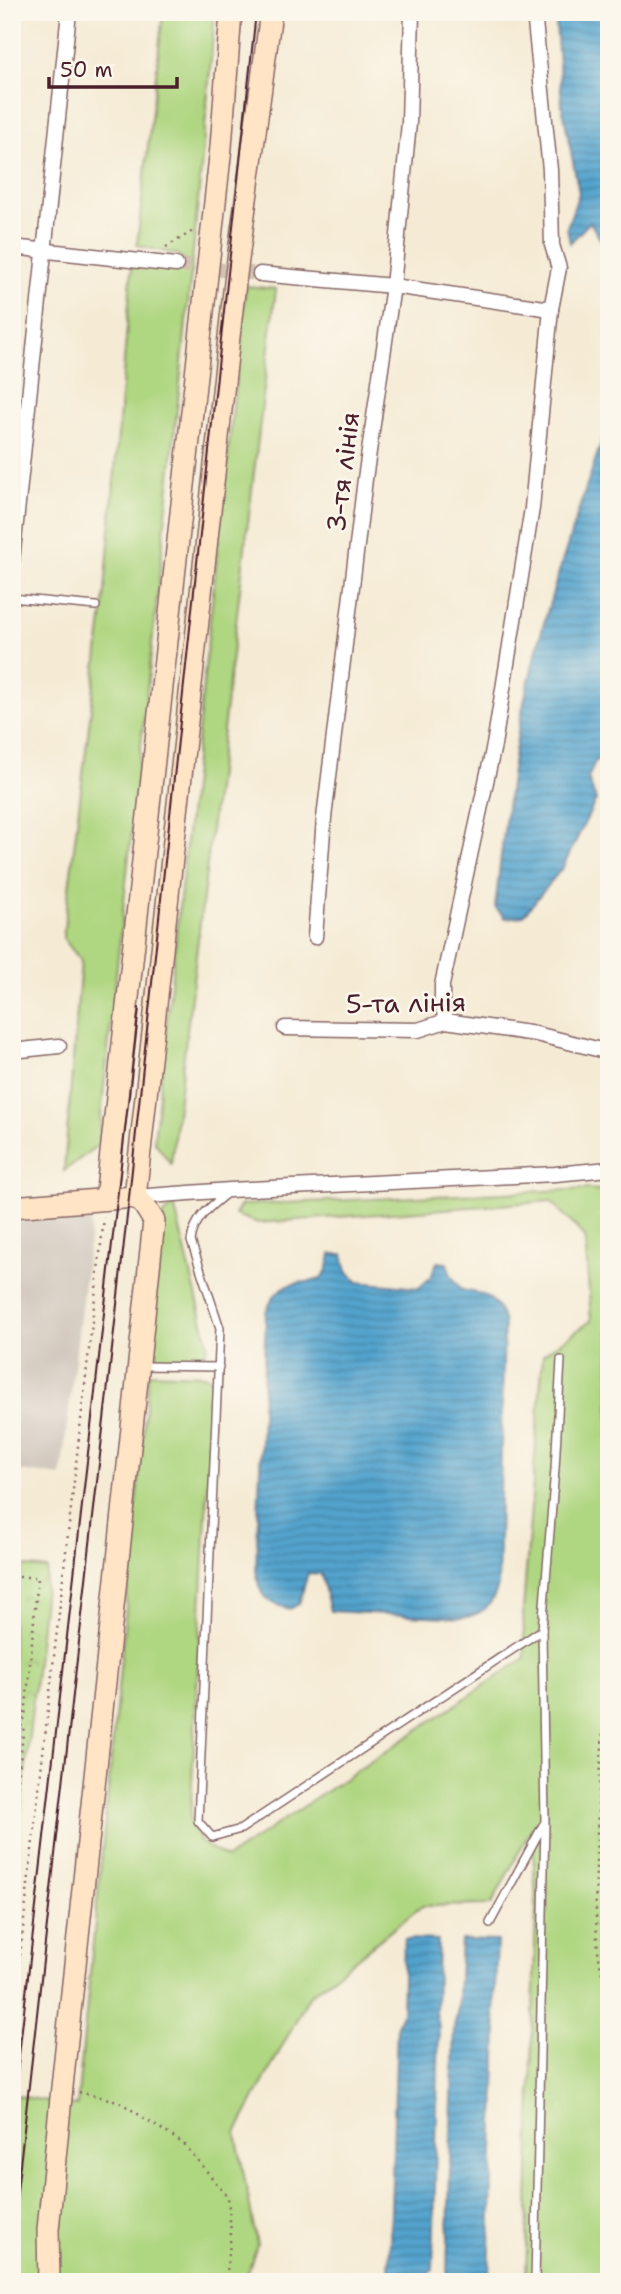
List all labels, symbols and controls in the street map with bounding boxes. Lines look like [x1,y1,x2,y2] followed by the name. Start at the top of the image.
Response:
[49,46,177,90] scale bar
[60,56,113,84] text: 50 m
[318,410,367,534] street label: 3-тя лінія
[346,984,466,1021] street label: 5-та лінія

